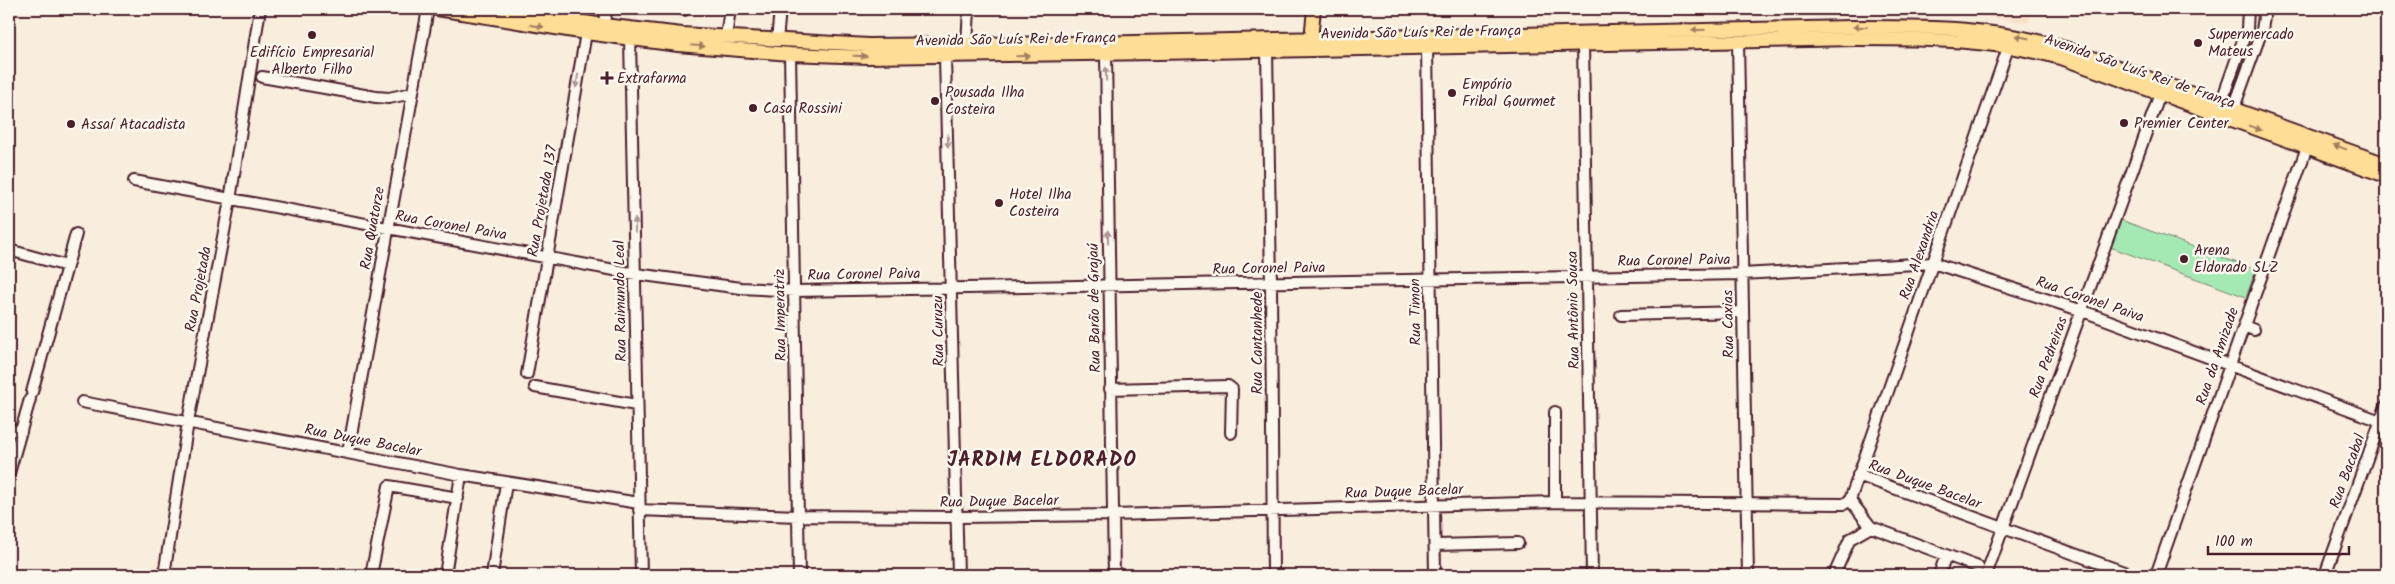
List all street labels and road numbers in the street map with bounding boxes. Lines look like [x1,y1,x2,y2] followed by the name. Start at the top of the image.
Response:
[1321,19,1521,47] street label: Avenida São Luís Rei de França
[916,26,1116,54] street label: Avenida São Luís Rei de França
[2041,28,2238,116] street label: Avenida São Luís Rei de França
[521,142,565,259] street label: Rua Projetada 137
[354,185,392,272] street label: Rua Quatorze
[393,204,509,248] street label: Rua Coronel Paiva
[1893,207,1946,303] street label: Rua Alexandria
[608,240,634,362] street label: Rua Raimundo Leal
[1082,242,1108,373] street label: Rua Barão de Grajaú
[179,244,219,334] street label: Rua Projetada
[1617,248,1731,274] street label: Rua Coronel Paiva
[1561,251,1587,369] street label: Rua Antônio Sousa
[1212,256,1326,282] street label: Rua Coronel Paiva
[807,262,921,288] street label: Rua Coronel Paiva
[768,268,794,361] street label: Rua Imperatriz
[2032,270,2147,330] street label: Rua Coronel Paiva
[1403,278,1429,346] street label: Rua Timon
[1716,289,1742,358] street label: Rua Caxias
[1246,291,1270,394] street label: Rua Cantanhede
[926,295,952,367] street label: Rua Curuzu
[2190,304,2246,408] street label: Rua da Amizade
[2023,313,2075,401] street label: Rua Pedreiras
[302,418,424,464] street label: Rua Duque Bacelar
[2323,430,2373,512] street label: Rua Bacabal
[1865,453,1986,517] street label: Rua Duque Bacelar
[1344,478,1465,506] street label: Rua Duque Bacelar
[939,489,1060,515] street label: Rua Duque Bacelar

